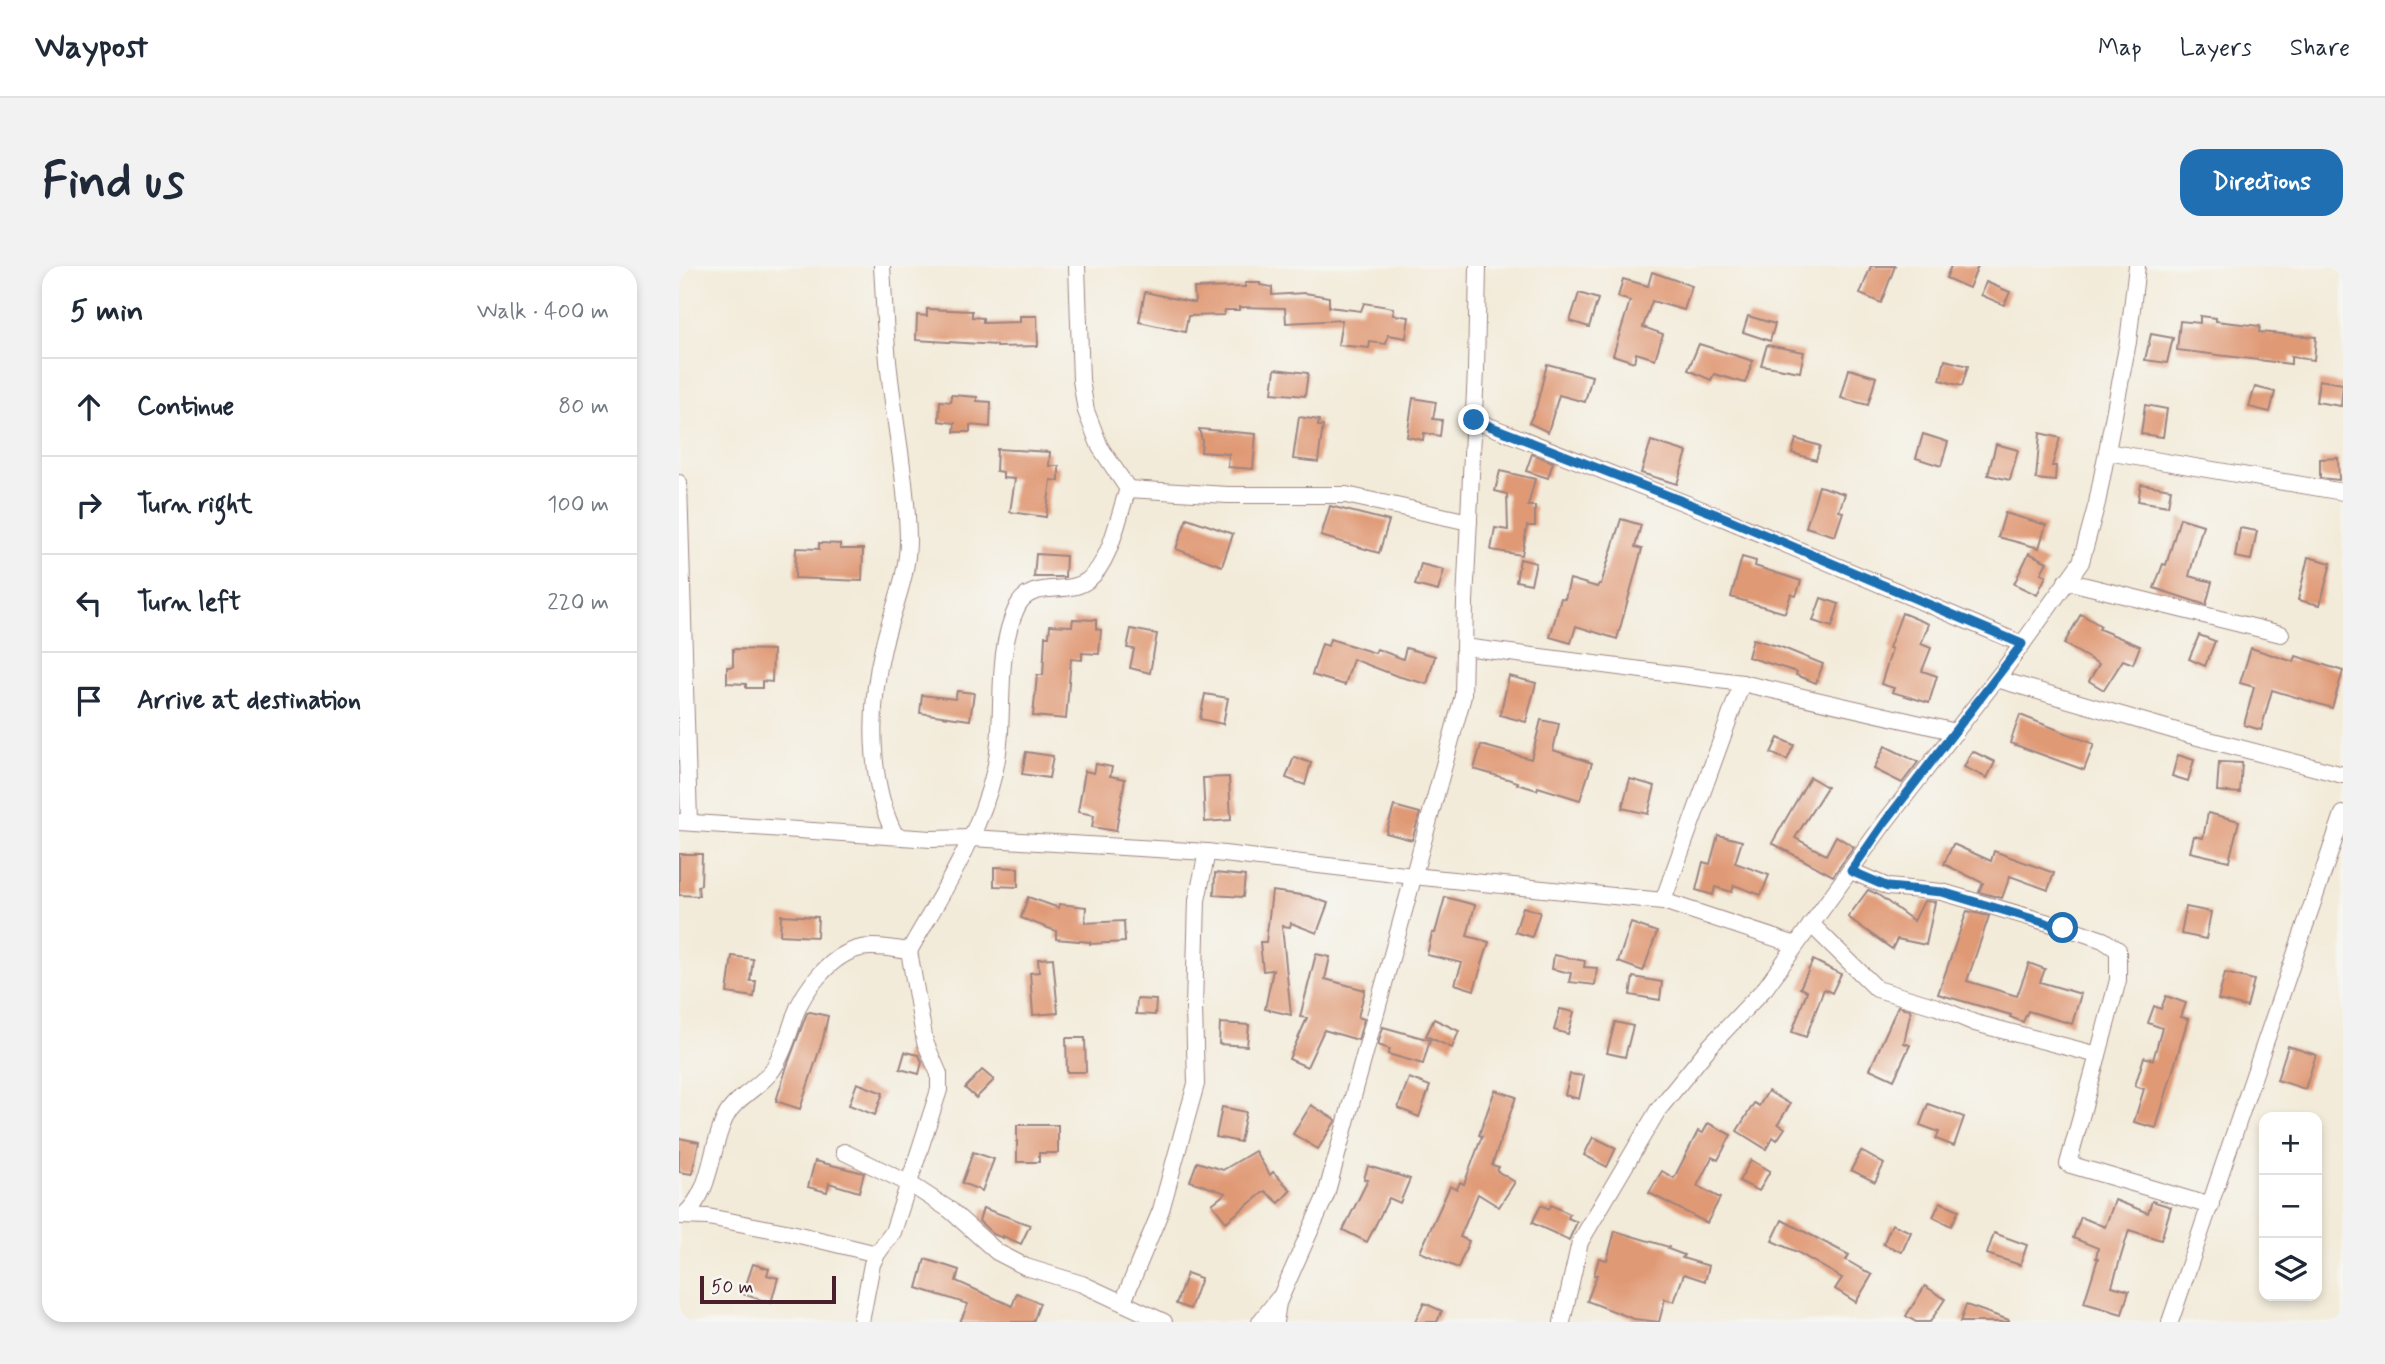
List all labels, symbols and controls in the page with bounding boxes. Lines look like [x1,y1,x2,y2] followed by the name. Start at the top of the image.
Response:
[35,26,148,70] text: Waypost
[2098,33,2142,64] text: Map
[2180,33,2252,64] text: Layers
[2290,33,2350,64] text: Share
[2180,149,2343,216] button: Directions
[42,150,185,215] text: Find us
[70,292,144,331] text: 5 min
[477,297,609,327] text: Walk · 400 m
[70,388,108,426] icon: ahead
[137,390,234,424] text: Continue
[558,392,609,422] text: 80 m
[1458,404,1489,435] route end
[70,486,108,524] icon: right
[137,488,253,522] text: Turn right
[547,490,609,520] text: 100 m
[70,584,108,622] icon: left
[137,586,241,620] text: Turn left
[547,588,609,618] text: 220 m
[70,682,108,720] icon: arrive
[137,684,361,718] text: Arrive at destination
[2047,912,2078,943] route start
[2259,1112,2322,1301] map controls
[2259,1112,2322,1175] button: +
[2259,1175,2322,1238] button: −
[2259,1238,2322,1301] button: layers
[700,1273,837,1305] scale bar
[711,1275,754,1300] text: 50 m

